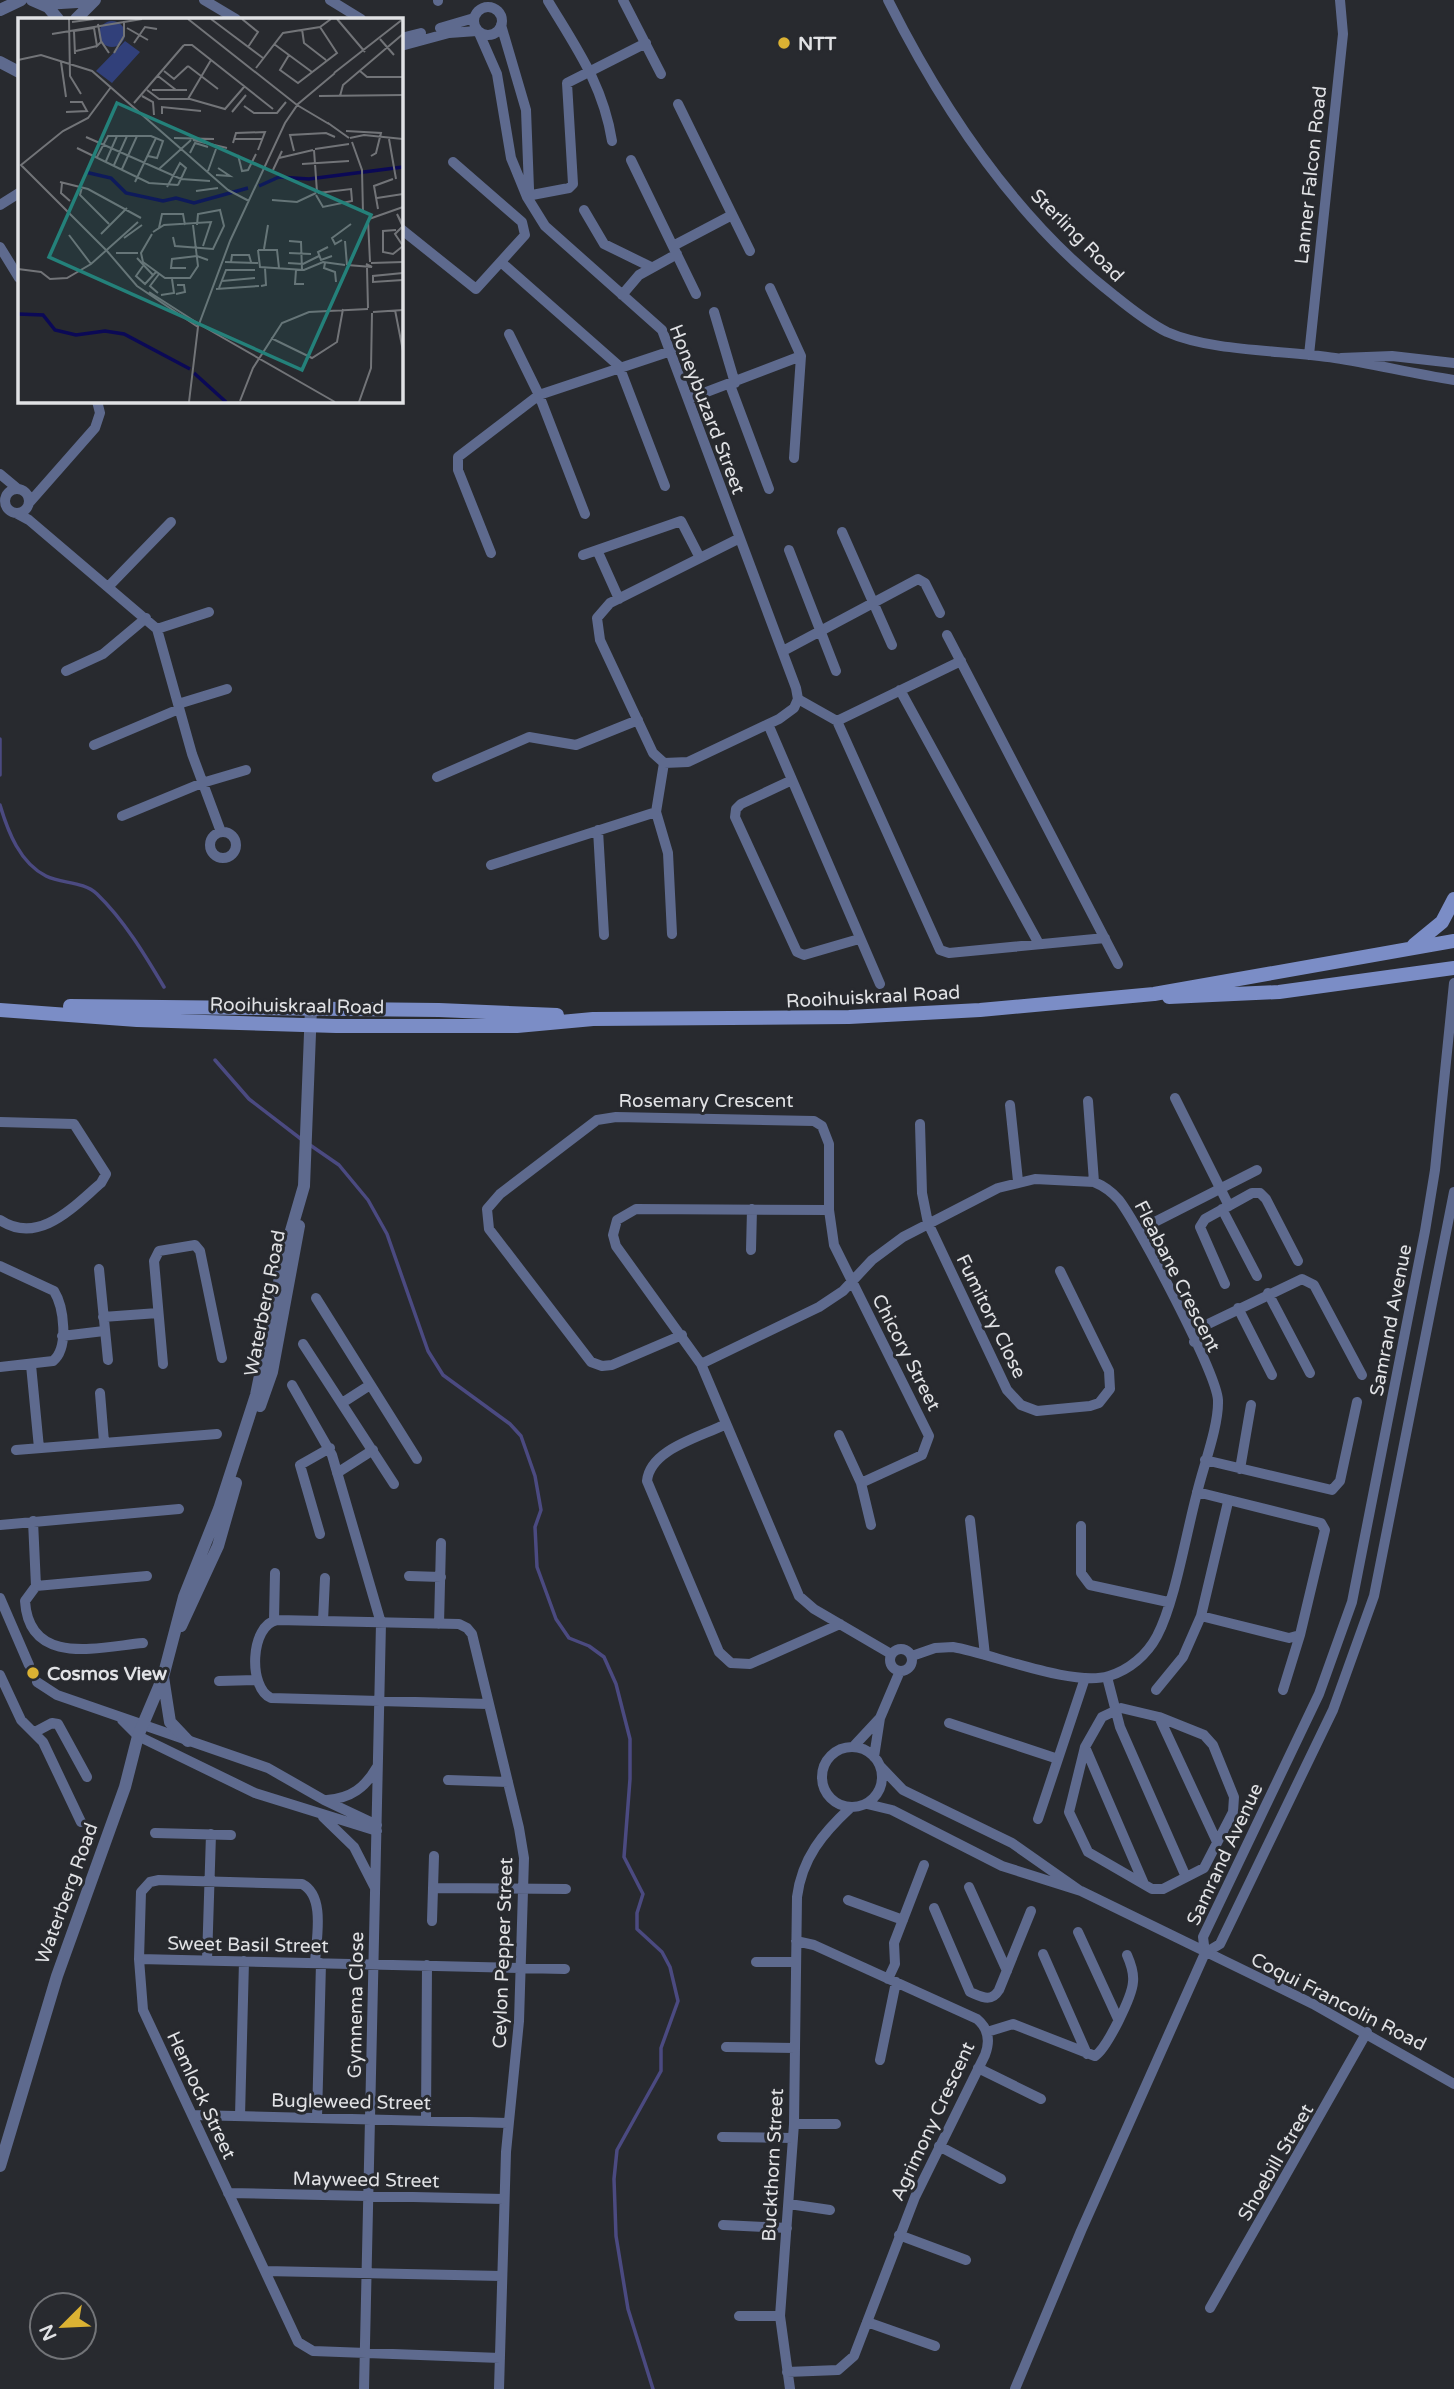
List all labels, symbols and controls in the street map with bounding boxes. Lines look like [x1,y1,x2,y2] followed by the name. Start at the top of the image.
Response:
[18,18,402,402] inset map
[798,33,837,55] place label: NTT
[776,35,792,51] marker: NTT
[1291,85,1331,265] street label: Lanner Falcon Road
[1026,185,1128,287] street label: Sterling Road
[665,321,750,497] street label: Honeybuzard Street
[785,981,961,1013] street label: Rooihuiskraal Road
[209,993,385,1019] street label: Rooihuiskraal Road
[619,1090,793,1112] street label: Rosemary Crescent
[1129,1197,1225,1356] street label: Fleabane Crescent
[240,1228,290,1378] street label: Waterberg Road
[1365,1242,1416,1398] street label: Samrand Avenue
[952,1251,1031,1382] street label: Fumitory Close
[867,1291,945,1414] street label: Chicory Street
[47,1663,167,1685] place label: Cosmos View
[25,1665,41,1681] marker: Cosmos View
[1182,1780,1267,1929] street label: Samrand Avenue
[31,1820,103,1967] street label: Waterberg Road
[489,1857,517,2049] street label: Ceylon Pepper Street
[344,1931,368,2079] street label: Gymnema Close
[167,1933,329,1957] street label: Sweet Basil Street
[1247,1948,1430,2056] street label: Coqui Francolin Road
[162,2028,240,2163] street label: Hemlock Street
[886,2038,979,2204] street label: Agrimony Crescent
[758,2088,788,2242] street label: Buckthorn Street
[271,2090,431,2114] street label: Bugleweed Street
[1234,2100,1318,2225] street label: Shoebill Street
[292,2168,440,2192] street label: Mayweed Street
[28,2291,98,2361] north arrow
[35,2321,62,2344] text: N

